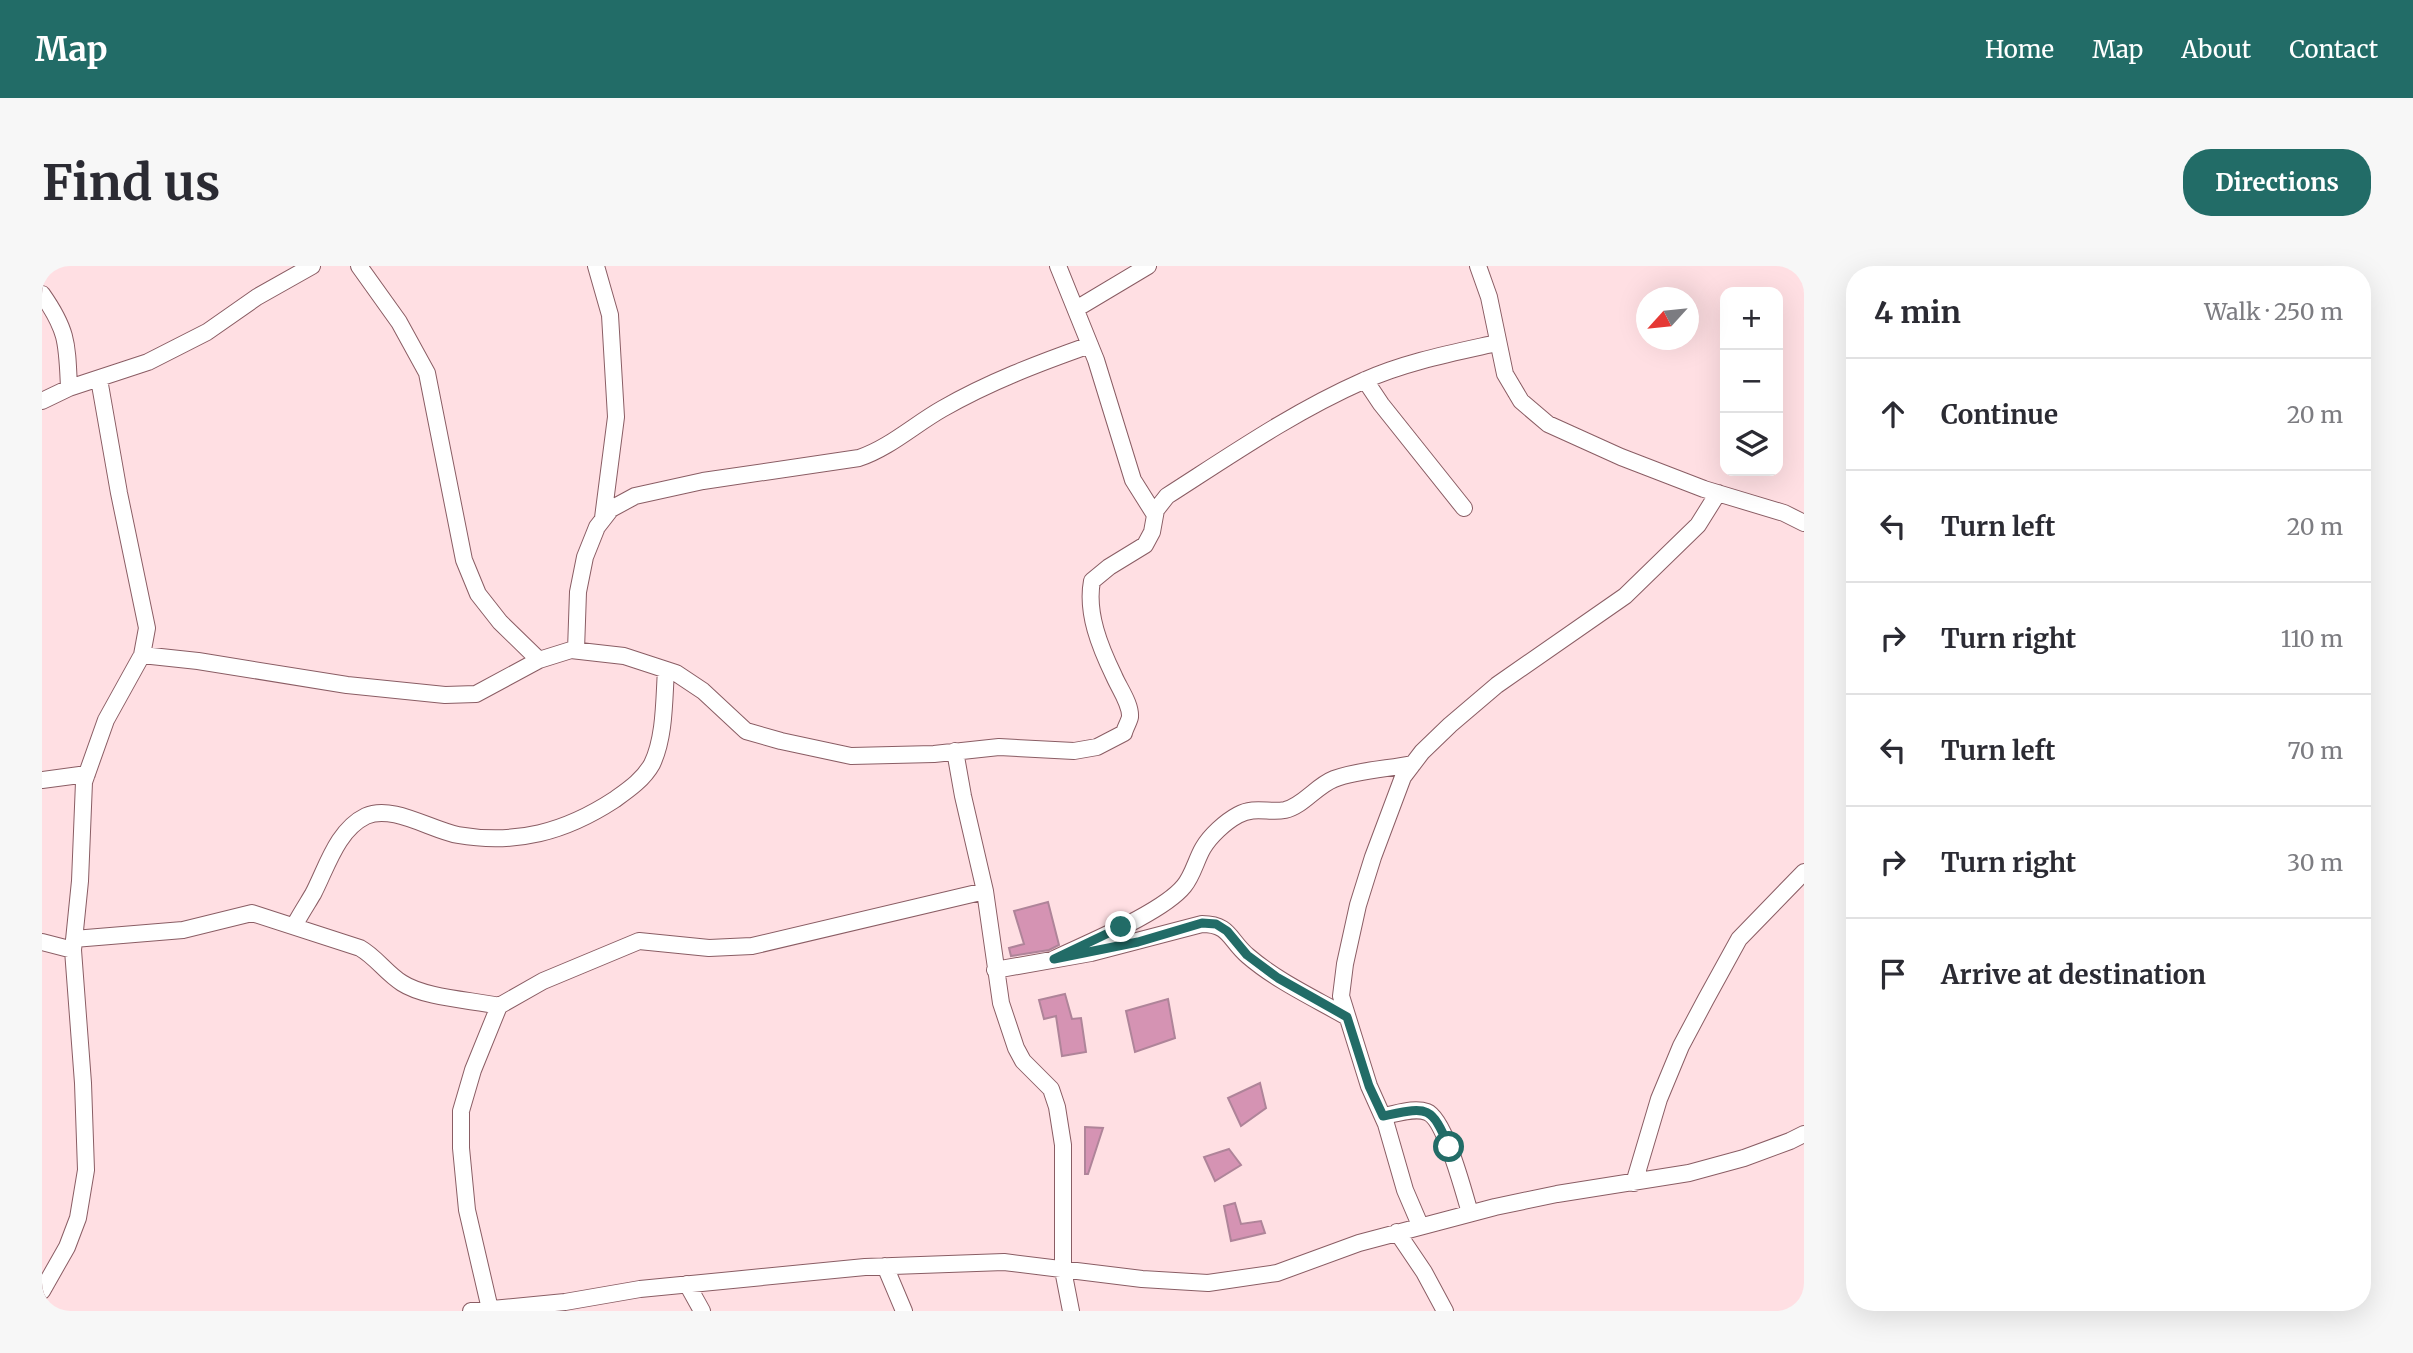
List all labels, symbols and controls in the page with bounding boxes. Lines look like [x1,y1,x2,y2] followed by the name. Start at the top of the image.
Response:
[35,29,108,70] text: Map
[1985,34,2054,65] text: Home
[2092,34,2143,65] text: Map
[2181,34,2251,65] text: About
[2289,34,2378,65] text: Contact
[2183,149,2371,216] button: Directions
[42,152,220,213] text: Find us
[1636,287,1699,350] north arrow
[1720,287,1783,476] map controls
[1720,287,1783,350] button: +
[1874,293,1961,331] text: 4 min
[2204,297,2343,326] text: Walk · 250 m
[1720,350,1783,413] button: −
[1874,395,1912,433] icon: ahead
[1941,398,2058,431] text: Continue
[2287,400,2343,429] text: 20 m
[1720,413,1783,476] button: layers
[1874,507,1912,545] icon: left
[1941,510,2055,543] text: Turn left
[2287,512,2343,541] text: 20 m
[1874,619,1912,657] icon: right
[1941,622,2076,655] text: Turn right
[2281,624,2343,653] text: 110 m
[1874,731,1912,769] icon: left
[1941,734,2055,767] text: Turn left
[2287,736,2343,765] text: 70 m
[1874,843,1912,881] icon: right
[1941,846,2076,879] text: Turn right
[2287,848,2343,877] text: 30 m
[1105,911,1136,942] route end
[1874,955,1912,993] icon: arrive
[1941,958,2206,991] text: Arrive at destination
[1433,1131,1464,1162] route start

